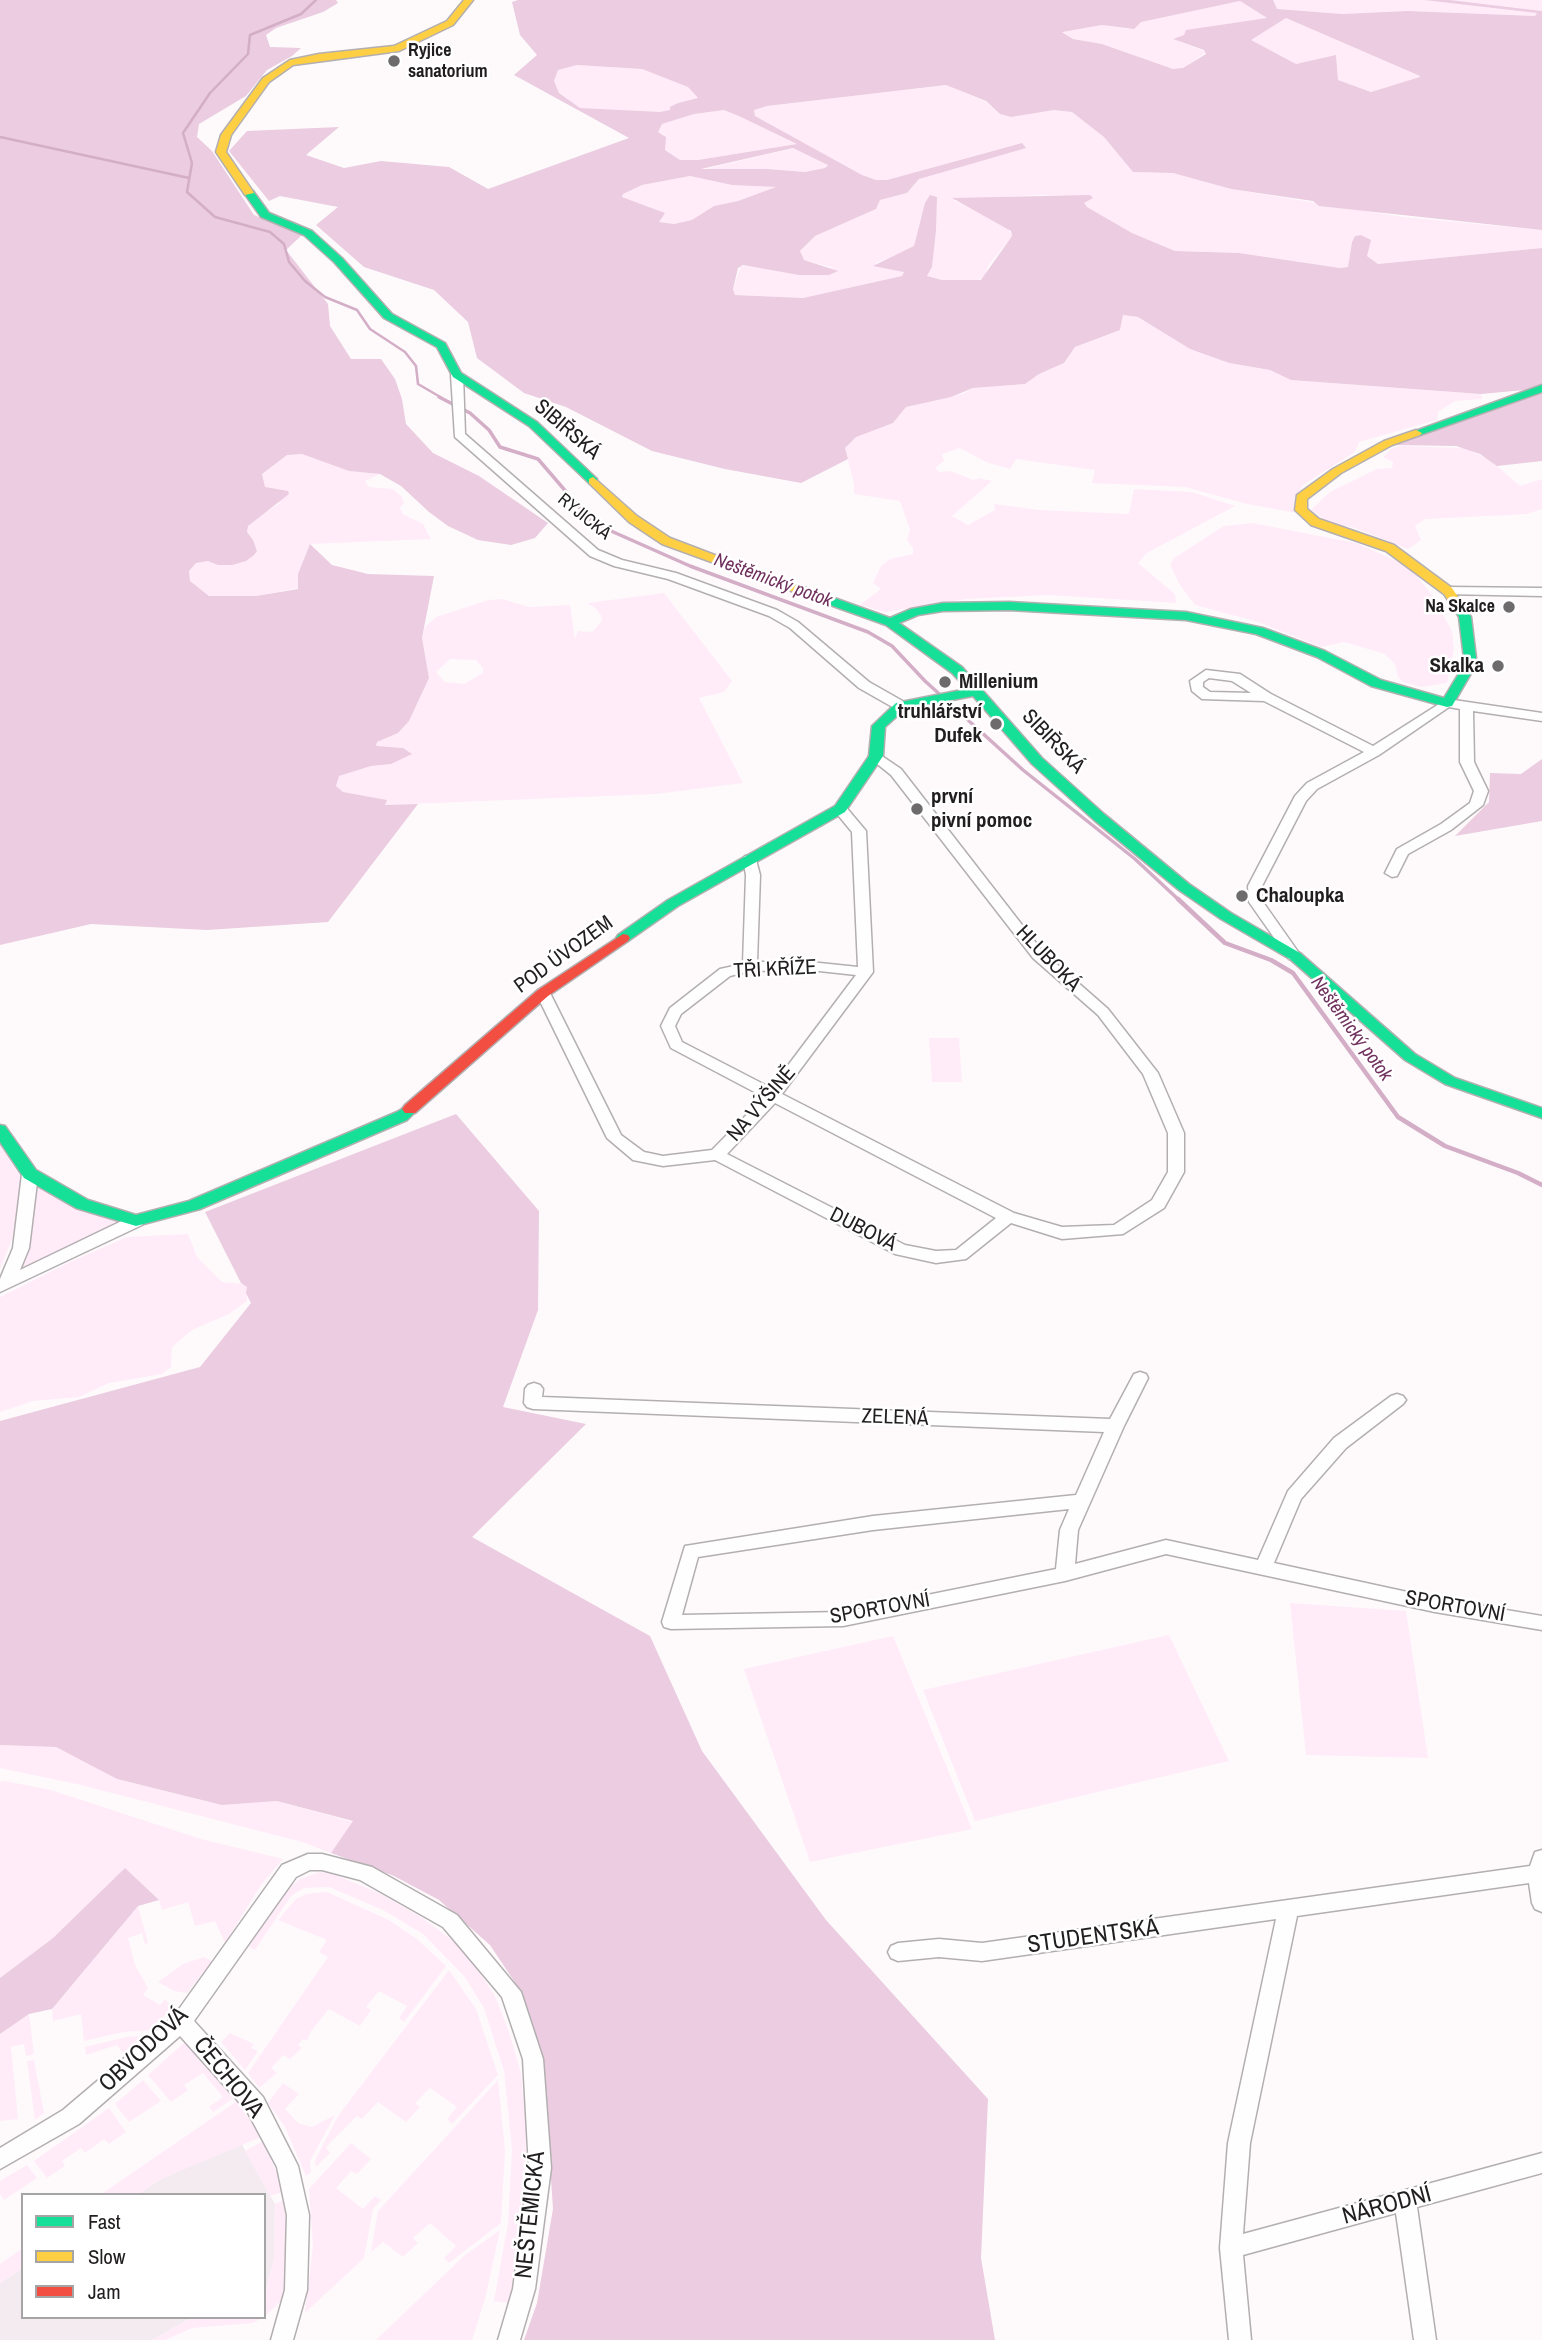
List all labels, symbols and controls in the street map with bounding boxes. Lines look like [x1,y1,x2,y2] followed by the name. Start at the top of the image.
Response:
[408,40,488,82] place label: Ryjice sanatorium
[386,53,402,69] marker: Ryjice sanatorium
[529,394,605,466] street label: SIBIŘSKÁ
[553,489,615,545] street label: RYJICKÁ
[711,549,835,613] water label: Neštěmický potok
[1425,596,1495,618] place label: Na Skalce
[1501,599,1517,615] marker: Na Skalce
[1429,653,1484,679] place label: Skalka
[1490,658,1506,674] marker: Skalka
[959,669,1038,695] place label: Millenium
[937,674,953,690] marker: Millenium
[898,699,982,749] place label: truhlářství Dufek
[1016,705,1090,779] street label: SIBIŘSKÁ
[988,716,1004,732] marker: truhlářství Dufek
[931,784,1032,834] place label: první pivní pomoc
[909,801,925,817] marker: první pivní pomoc
[1256,883,1344,909] place label: Chaloupka
[1234,888,1250,904] marker: Chaloupka
[510,911,618,999] street label: POD ÚVOZEM
[1010,921,1086,997] street label: HLUBOKÁ
[733,955,817,985] street label: TŘI KŘÍŽE
[1305,972,1397,1086] water label: Neštěmický potok
[722,1061,802,1147] street label: NA VÝŠINĚ
[825,1203,901,1257] street label: DUBOVÁ
[861,1404,929,1432] street label: ZELENÁ
[1403,1586,1507,1628] street label: SPORTOVNÍ
[828,1588,932,1630] street label: SPORTOVNÍ
[1025,1914,1161,1960] street label: STUDENTSKÁ
[94,2002,194,2098] street label: OBVODOVÁ
[187,2032,269,2124] street label: ČECHOVA
[510,2150,552,2280] street label: NEŠTĚMICKÁ
[1339,2180,1435,2232] street label: NÁRODNÍ
[21,2193,266,2319] legend
[88,2207,121,2236] text: Fast
[88,2242,125,2271] text: Slow
[88,2277,121,2306] text: Jam

